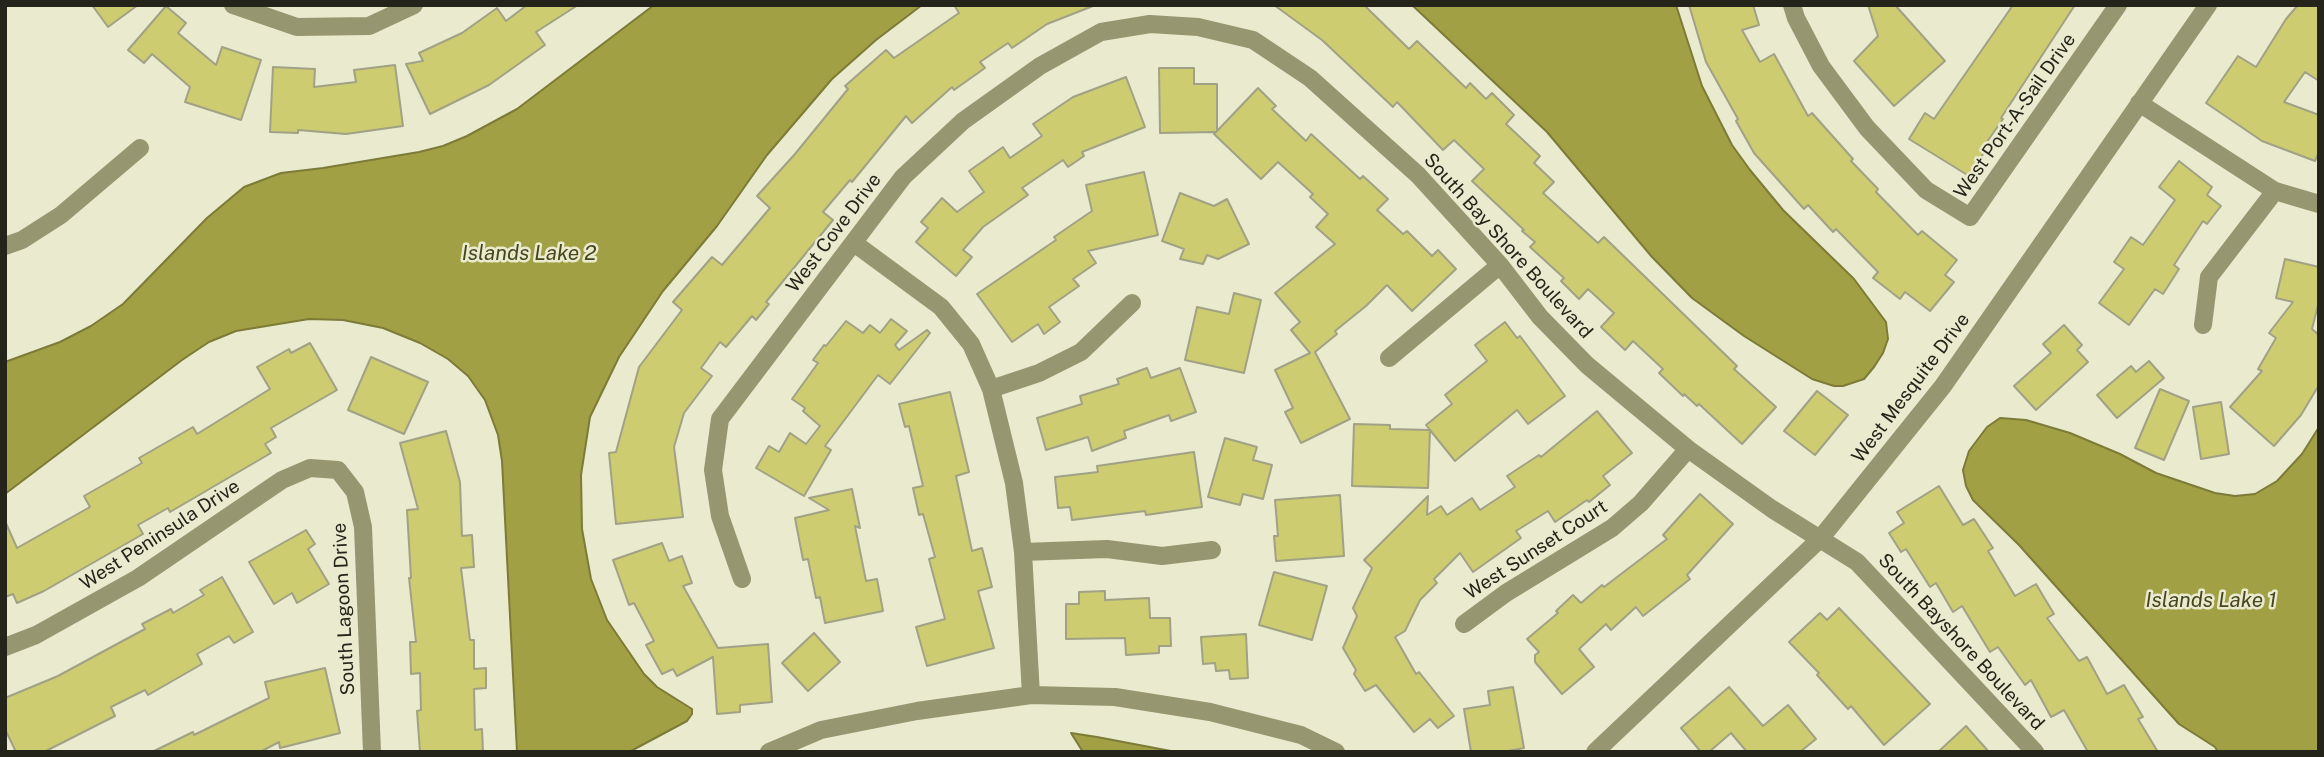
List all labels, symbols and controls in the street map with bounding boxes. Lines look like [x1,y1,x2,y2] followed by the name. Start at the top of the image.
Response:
[1949,29,2081,203] street label: West Port-A-Sail Drive
[1419,149,1597,343] street label: South Bay Shore Boulevard
[782,169,886,297] street label: West Cove Drive
[462,241,596,267] water label: Islands Lake 2
[1847,309,1975,467] street label: West Mesquite Drive
[76,475,244,595] street label: West Peninsula Drive
[1460,495,1612,605] street label: West Sunset Court
[328,522,360,696] street label: South Lagoon Drive
[1873,549,2049,735] street label: South Bayshore Boulevard
[2146,588,2276,614] water label: Islands Lake 1

